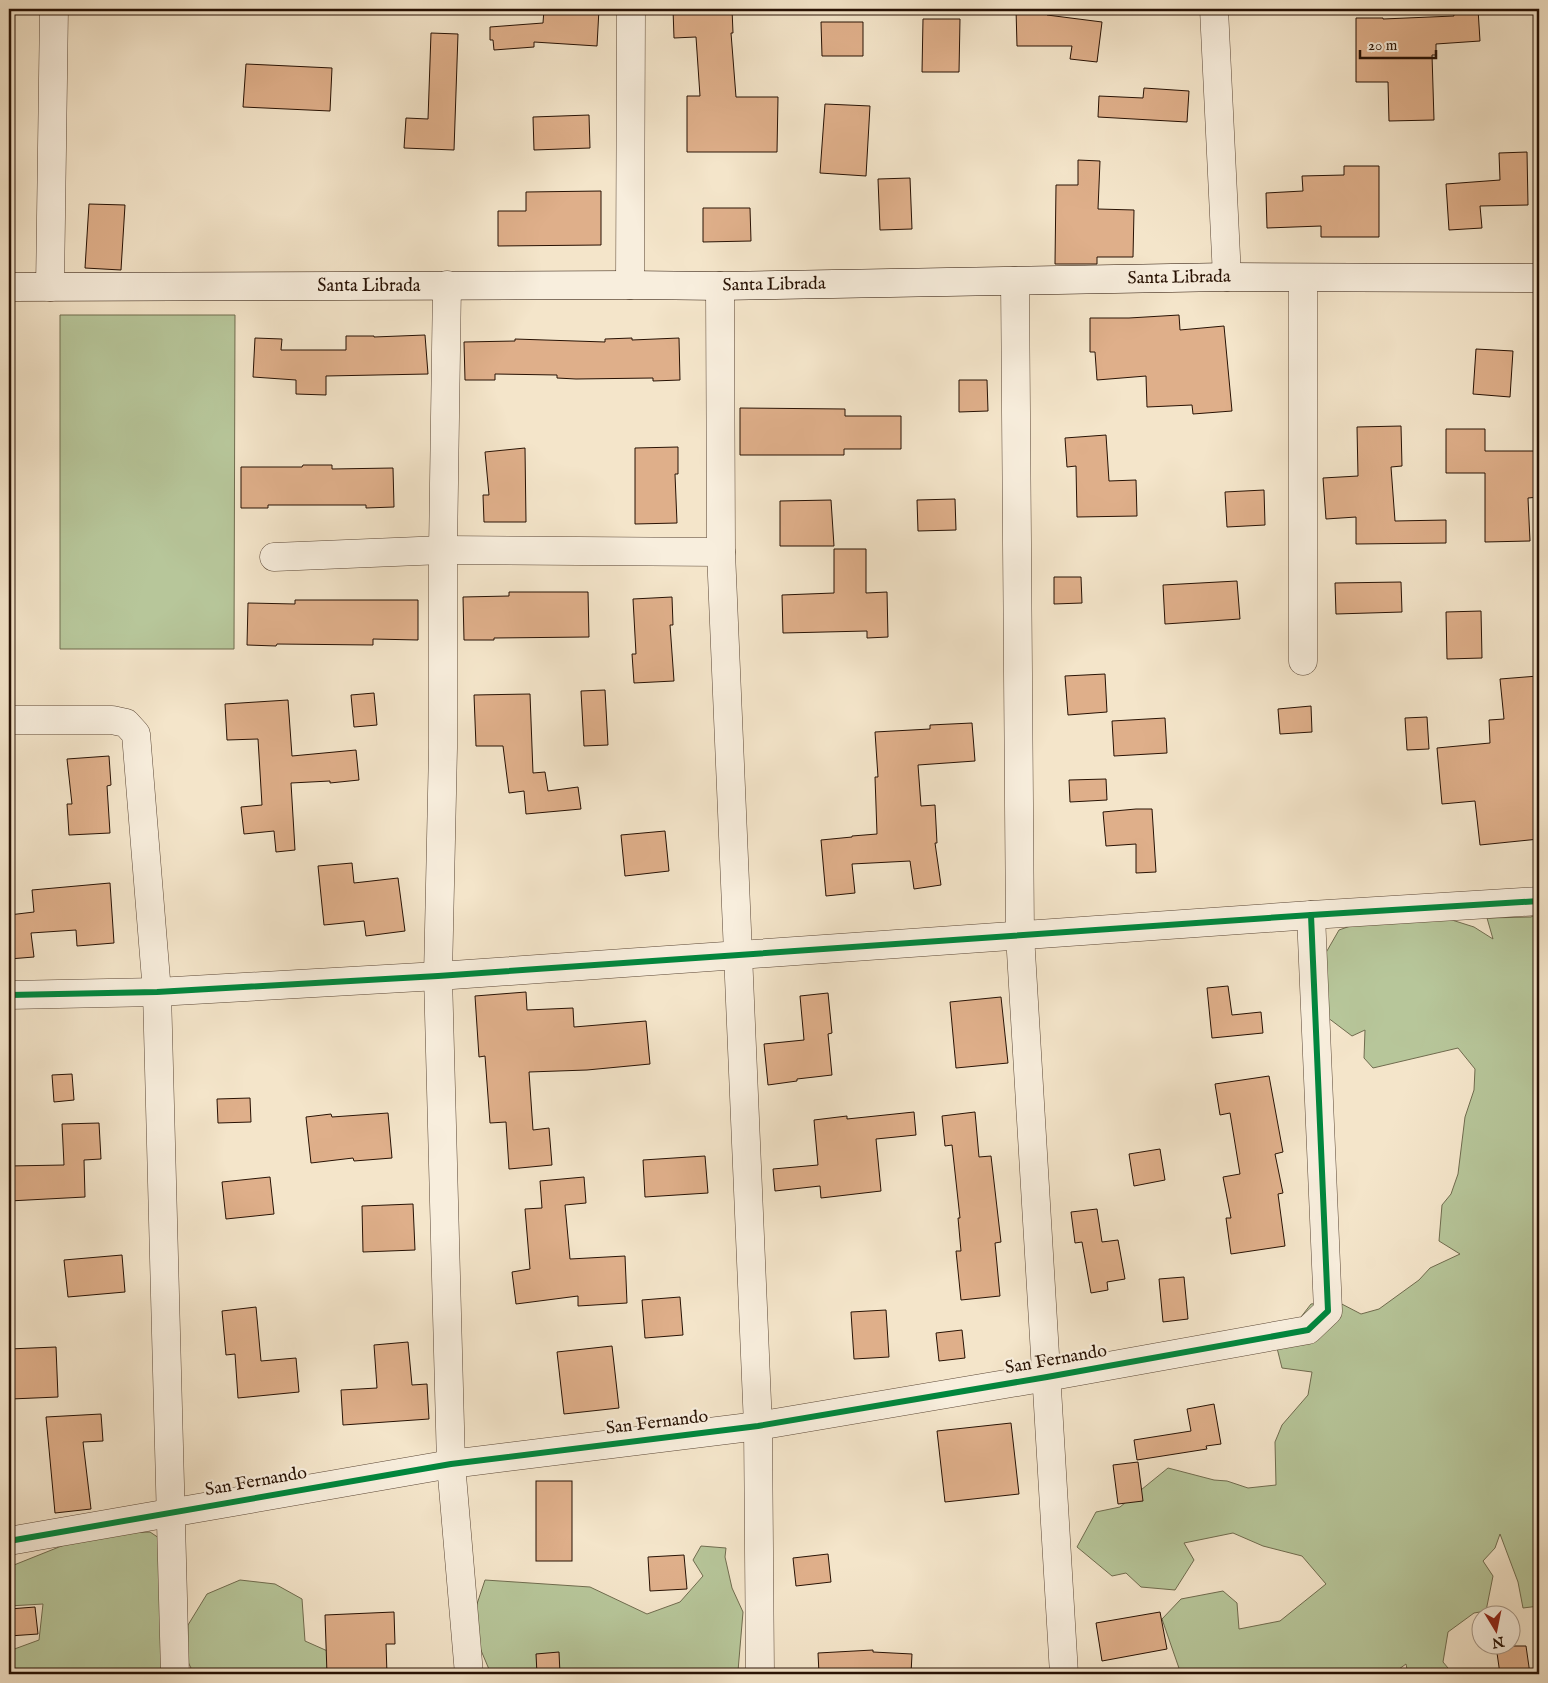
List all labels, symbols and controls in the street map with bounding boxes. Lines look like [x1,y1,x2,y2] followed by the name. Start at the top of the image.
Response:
[1360,28,1437,60] scale bar
[1368,36,1398,55] text: 20 m
[1127,266,1231,290] street label: Santa Librada
[722,273,826,297] street label: Santa Librada
[317,275,421,298] street label: Santa Librada
[1003,1340,1109,1380] street label: San Fernando
[605,1405,710,1441] street label: San Fernando
[203,1462,309,1502] street label: San Fernando
[1470,1606,1520,1656] north arrow
[1491,1632,1507,1652] text: N

